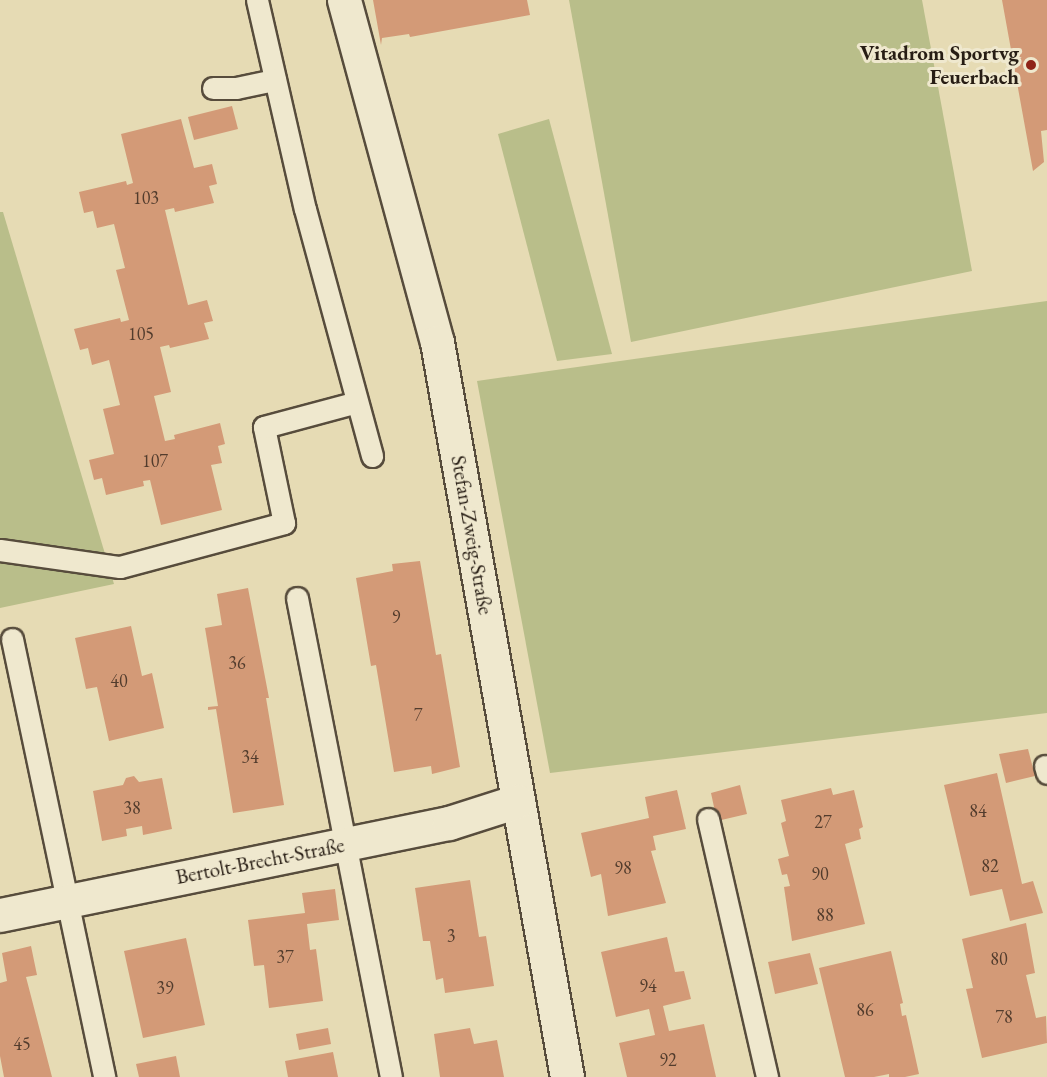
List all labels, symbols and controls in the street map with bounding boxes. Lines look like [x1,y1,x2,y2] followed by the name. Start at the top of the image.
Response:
[860,40,1019,90] place label: Vitadrom Sportvg Feuerbach
[1024,58,1038,72] marker: Vitadrom Sportvg Feuerbach
[133,187,159,209] house number: 103
[128,323,154,345] house number: 105
[142,450,168,472] house number: 107
[446,453,498,617] street label: Stefan-Zweig-Straße
[392,606,400,628] house number: 9
[228,652,246,674] house number: 36
[110,670,128,692] house number: 40
[414,704,422,726] house number: 7
[241,746,259,768] house number: 34
[123,797,141,819] house number: 38
[969,800,987,822] house number: 84
[814,811,832,833] house number: 27
[174,832,346,890] street label: Bertolt-Brecht-Straße
[981,855,999,877] house number: 82
[614,857,632,879] house number: 98
[811,863,829,885] house number: 90
[816,904,834,926] house number: 88
[447,925,455,947] house number: 3
[276,946,294,968] house number: 37
[990,948,1008,970] house number: 80
[639,975,657,997] house number: 94
[156,977,174,999] house number: 39
[856,999,874,1021] house number: 86
[995,1006,1013,1028] house number: 78
[13,1033,31,1055] house number: 45
[659,1049,677,1071] house number: 92

